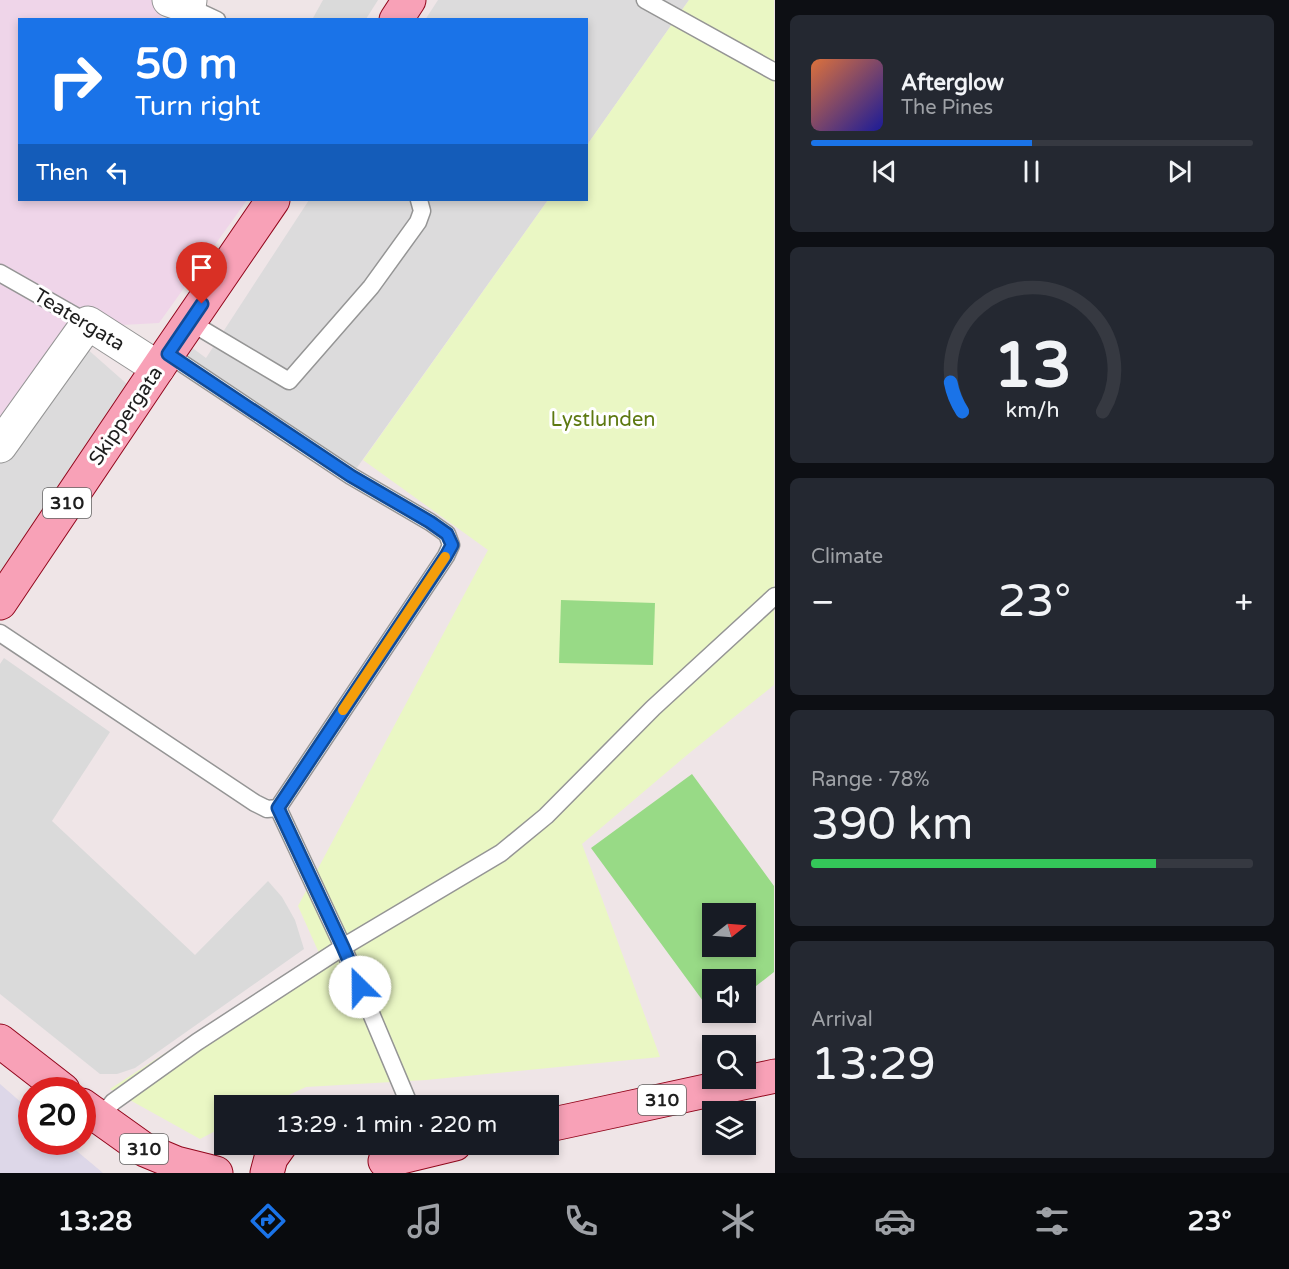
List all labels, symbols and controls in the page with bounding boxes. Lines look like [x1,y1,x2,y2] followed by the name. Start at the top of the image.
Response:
[135,39,237,90] text: 50 m
[36,42,114,120] icon: right
[901,70,1004,96] text: Afterglow
[135,90,261,123] text: Turn right
[901,96,993,120] text: The Pines
[868,155,901,188] icon: previous
[1015,155,1048,188] icon: pause
[1163,155,1196,188] icon: next
[101,156,134,189] icon: left
[36,160,89,186] text: Then
[176,242,227,304] pin
[185,251,218,284] icon: arrive
[29,283,129,357] street label: Teatergata
[993,329,1071,404] text: 13
[84,362,168,470] street label: Skippergata
[1005,397,1059,423] text: km/h
[551,408,655,432] park label: Lystlunden
[43,488,91,518] road number: 310
[811,545,883,569] text: Climate
[998,575,1071,629] text: 23°
[811,583,835,622] text: −
[1234,583,1253,622] text: +
[811,768,930,792] text: Range · 78%
[811,798,973,852] text: 390 km
[702,903,756,957] north arrow
[702,903,756,1155] map controls
[328,955,392,1019] position arrow
[702,969,756,1023] button: sound
[811,1008,873,1032] text: Arrival
[702,1035,756,1089] button: search
[811,1038,936,1092] text: 13:29
[18,1077,96,1155] speed limit sign: 20
[638,1085,686,1115] road number: 310
[702,1101,756,1155] button: layers
[276,1112,497,1138] text: 13:29 · 1 min · 220 m
[120,1134,168,1164] road number: 310
[247,1200,289,1242] icon: directions
[404,1200,446,1242] icon: music
[560,1200,602,1242] icon: phone
[717,1200,759,1242] icon: climate
[874,1200,916,1242] icon: car
[1031,1200,1073,1242] icon: filters
[57,1205,132,1238] text: 13:28
[1187,1205,1232,1238] text: 23°

